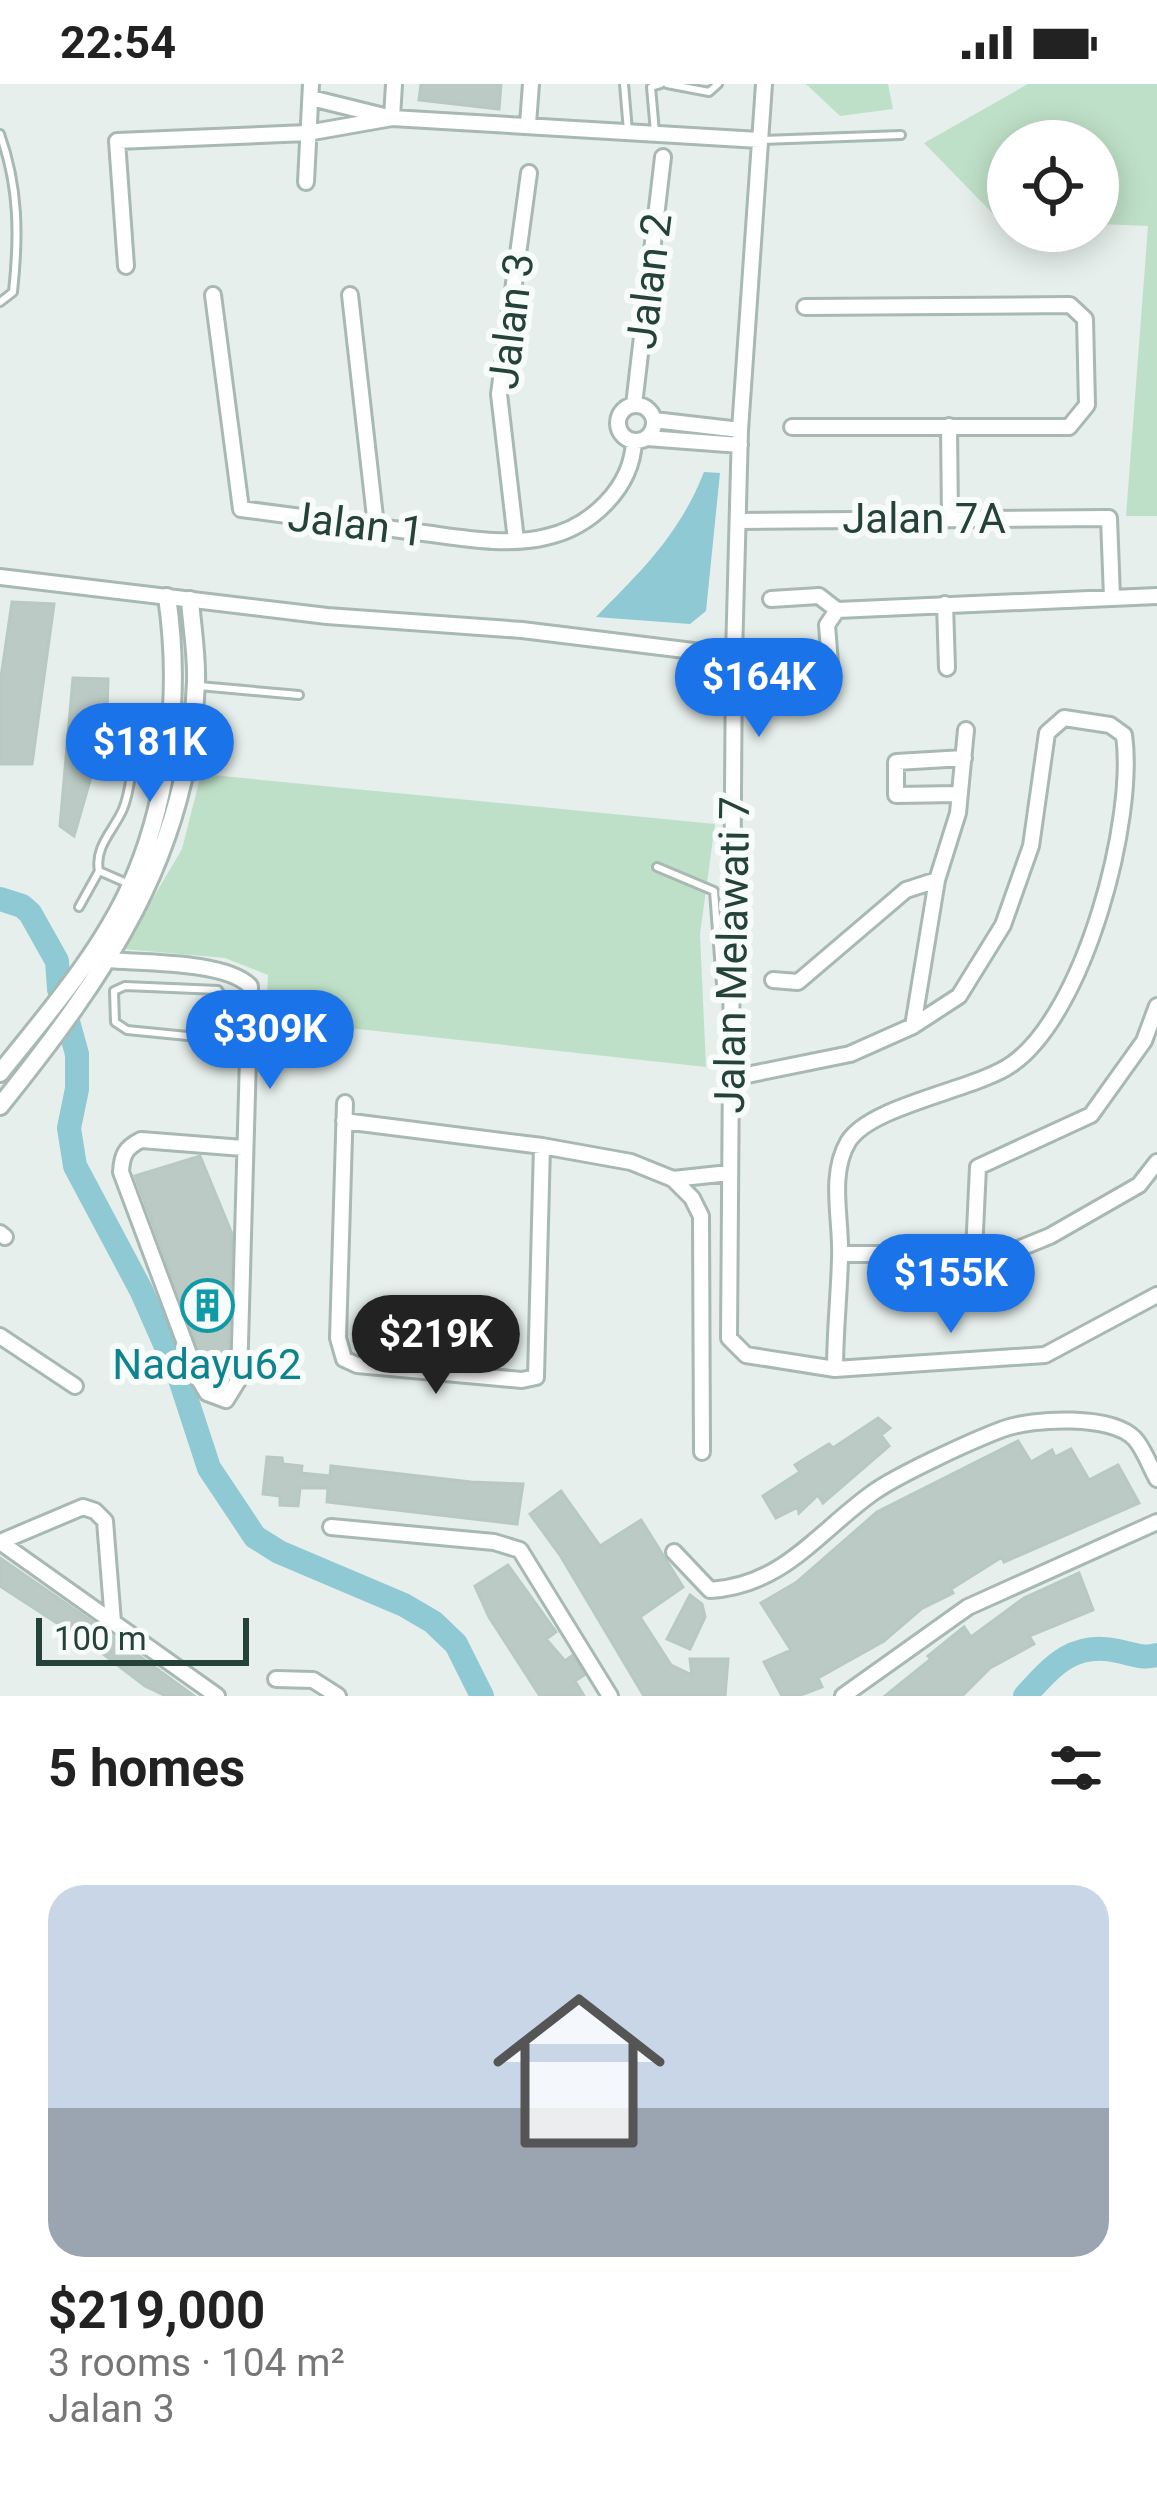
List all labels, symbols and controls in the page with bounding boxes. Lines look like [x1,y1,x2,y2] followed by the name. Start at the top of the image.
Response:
[60,16,176,69] text: 22:54
[987,120,1119,252] map controls
[987,120,1119,252] button: locate
[616,210,682,352] street label: Jalan 2
[478,250,544,392] street label: Jalan 3
[285,491,427,557] street label: Jalan 1
[842,494,1006,543] street label: Jalan 7A
[675,638,843,740] pin: $164K
[702,654,816,700] text: $164K
[66,703,234,805] pin: $181K
[93,719,207,765] text: $181K
[705,796,759,1114] street label: Jalan Melawati 7
[186,990,354,1092] pin: $309K
[213,1006,327,1052] text: $309K
[867,1234,1035,1336] pin: $155K
[894,1250,1008,1296] text: $155K
[179,1277,235,1333] building icon: Nadayu62
[352,1295,520,1397] pin: $219K
[379,1311,493,1357] text: $219K
[112,1340,302,1389] place label: Nadayu62
[36,1612,249,1665] scale bar
[54,1619,147,1658] text: 100 m
[1043,1735,1109,1801] icon: filters
[48,1739,245,1798] text: 5 homes
[471,1963,687,2179] icon: home
[48,2281,265,2340] text: $219,000
[48,2340,345,2386] text: 3 rooms · 104 m²
[48,2386,175,2432] text: Jalan 3

